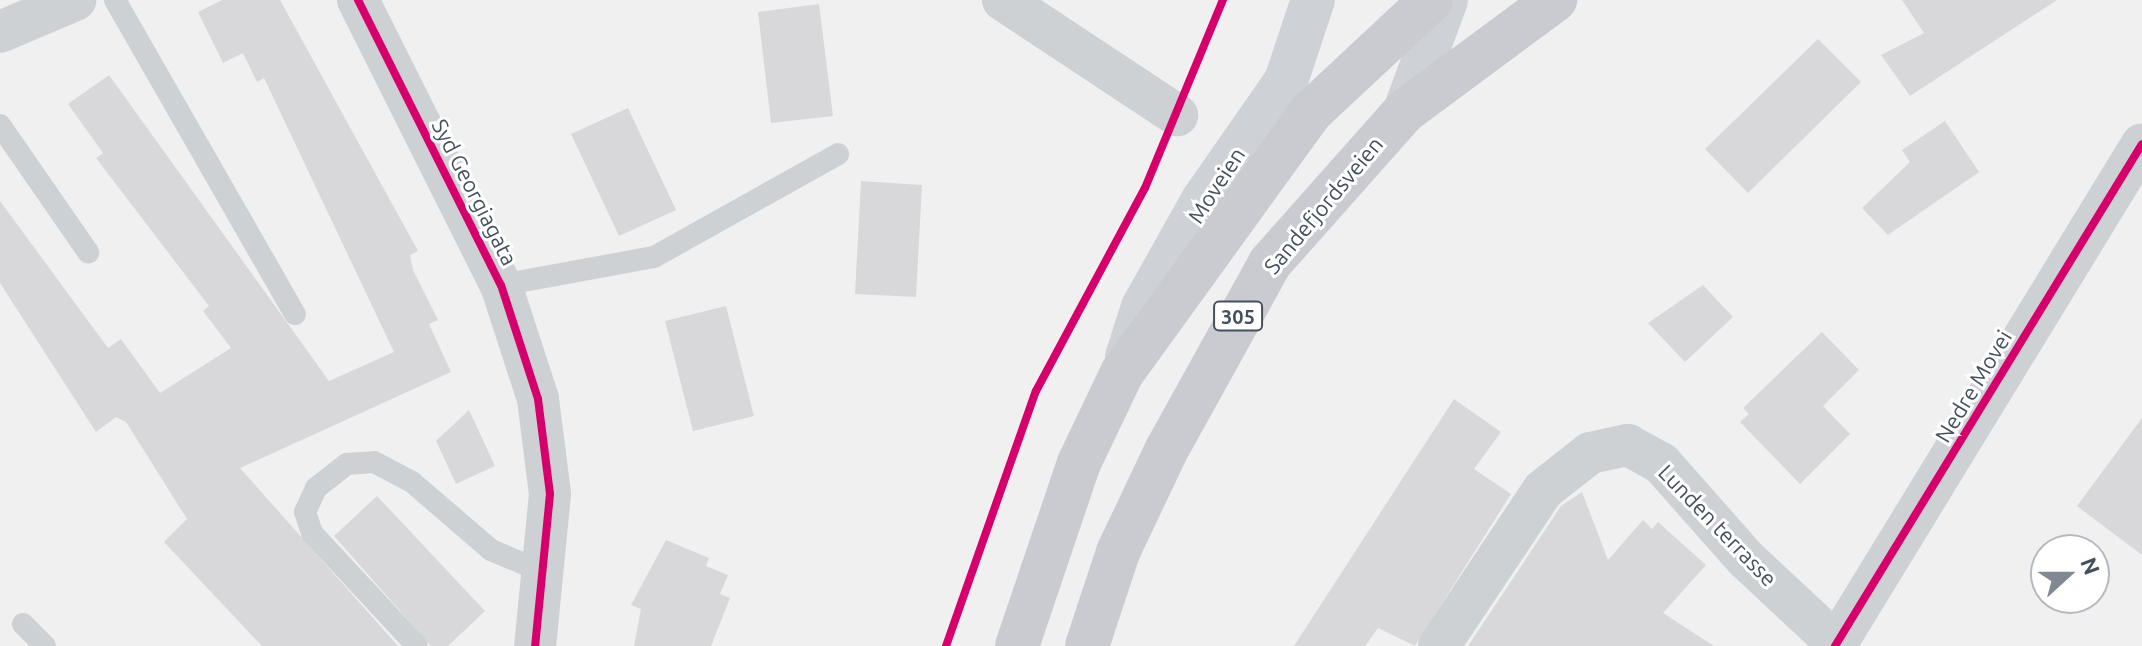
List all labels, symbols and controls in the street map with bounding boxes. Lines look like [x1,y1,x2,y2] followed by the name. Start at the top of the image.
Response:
[427,114,523,270] street label: Syd Georgiagata
[1258,131,1388,279] street label: Sandefjordsveien
[1182,142,1250,228] street label: Moveien
[1212,300,1264,332] road number: 305
[1929,325,2017,447] street label: Nedre Movei
[1653,459,1783,591] street label: Lunden terrasse
[2030,534,2110,614] north arrow
[2076,554,2106,578] text: N

